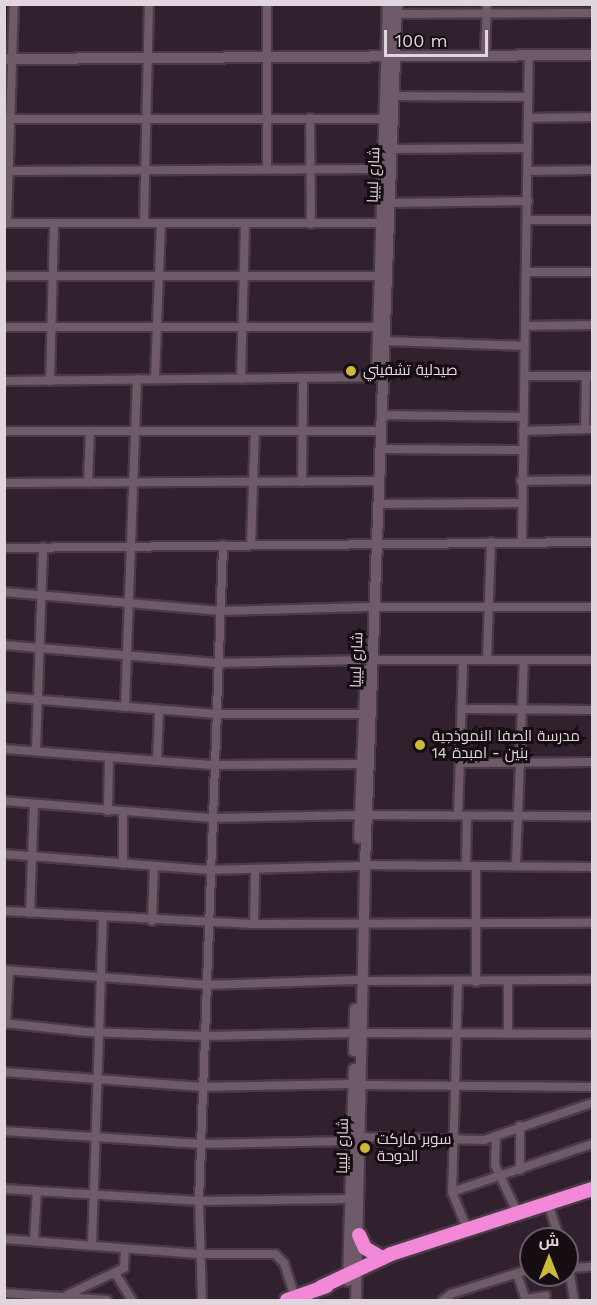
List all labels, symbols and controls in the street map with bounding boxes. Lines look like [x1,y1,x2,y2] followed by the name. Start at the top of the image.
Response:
[387,18,490,56] scale bar
[395,30,448,51] text: 100 m
[364,147,384,203] street label: شارع ليبيا
[363,362,458,380] place label: صيدلية تشفيني
[344,364,358,378] marker: صيدلية تشفيني
[347,632,367,688] street label: شارع ليبيا
[432,727,580,762] place label: مدرسة الصفا النموذجية بنين - امبدة 14
[413,738,427,752] marker: مدرسة الصفا النموذجية بنين - امبدة 14
[334,1118,352,1174] street label: شارع ليبيا
[377,1130,451,1165] place label: سوبر ماركت الدوحة
[358,1141,372,1155] marker: سوبر ماركت الدوحة
[519,1227,579,1287] north arrow
[539,1231,559,1250] text: ش

